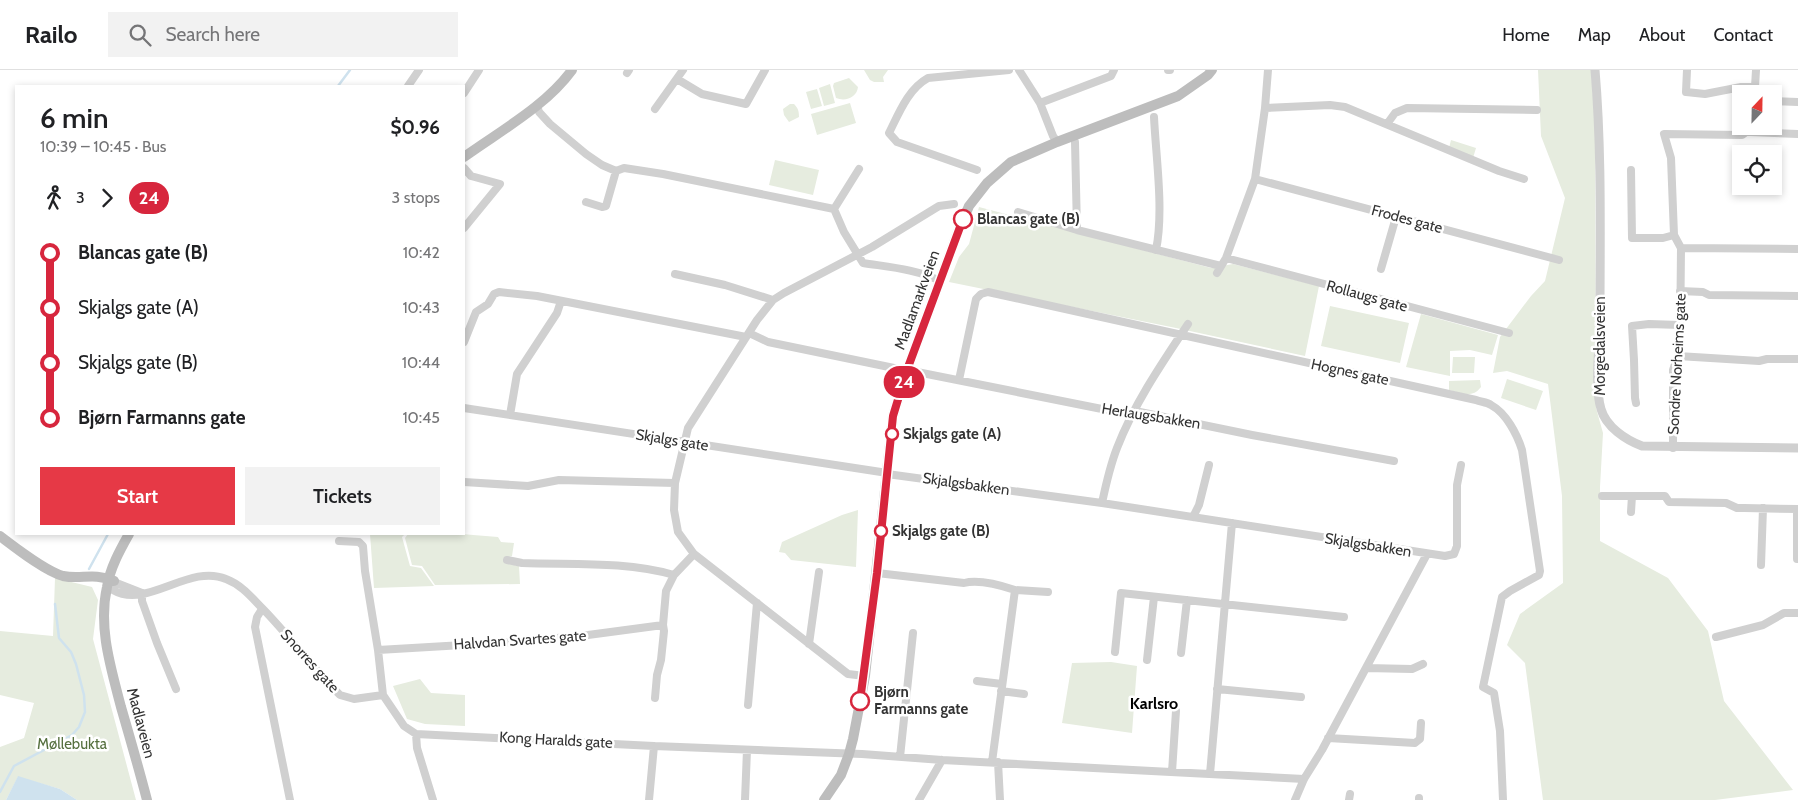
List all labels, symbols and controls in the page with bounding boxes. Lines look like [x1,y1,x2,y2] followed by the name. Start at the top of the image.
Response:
[108,12,458,57] search box
[25,20,78,49] text: Railo
[126,21,154,49] icon: search
[166,23,260,46] text: Search here
[1502,24,1550,46] text: Home
[1578,24,1611,46] text: Map
[1639,24,1685,46] text: About
[1713,24,1773,46] text: Contact
[1732,85,1782,135] north arrow
[1732,85,1782,195] map controls
[40,101,108,135] text: 6 min
[390,116,440,139] text: $0.96
[40,137,166,156] text: 10:39 – 10:45 · Bus
[1732,145,1782,195] button: locate
[40,184,68,212] icon: walk
[93,184,121,212] icon: forward
[139,187,159,209] text: 24
[76,188,85,207] text: 3
[391,188,440,207] text: 3 stops
[1370,201,1445,237] street label: Frodes gate
[953,209,973,229] marker: Blancas gate (B)
[977,210,1080,228] place label: Blancas gate (B)
[78,241,208,264] text: Blancas gate (B)
[403,243,440,262] text: 10:42
[891,248,943,352] street label: Madlamarkveien
[1324,277,1410,316] street label: Rollaugs gate
[1664,293,1690,435] street label: Sondre Norheims gate
[78,296,199,319] text: Skjalgs gate (A)
[1591,296,1609,396] street label: Morgedalsveien
[402,298,440,317] text: 10:43
[78,351,198,374] text: Skjalgs gate (B)
[402,353,440,372] text: 10:44
[1310,355,1391,389] street label: Hognes gate
[882,366,926,398] line badge: 24
[894,371,914,393] text: 24
[1100,399,1202,433] street label: Herlaugsbakken
[78,406,246,429] text: Bjørn Farmanns gate
[402,408,440,427] text: 10:45
[634,425,710,455] street label: Skjalgs gate
[903,425,1001,443] place label: Skjalgs gate (A)
[885,427,899,441] marker: Skjalgs gate (A)
[40,467,235,525] button: Start
[245,467,440,525] button: Tickets
[921,469,1011,499] street label: Skjalgsbakken
[892,522,990,540] place label: Skjalgs gate (B)
[874,524,888,538] marker: Skjalgs gate (B)
[1323,529,1413,561] street label: Skjalgsbakken
[277,626,343,697] street label: Snorres gate
[453,626,587,654] street label: Halvdan Svartes gate
[874,683,969,718] place label: Bjørn Farmanns gate
[123,686,159,760] street label: Madlaveien
[850,691,870,711] marker: Bjørn Farmanns gate
[1130,694,1178,713] district label: Karlsro
[499,728,613,752] street label: Kong Haralds gate
[37,735,108,753] park label: Møllebukta

